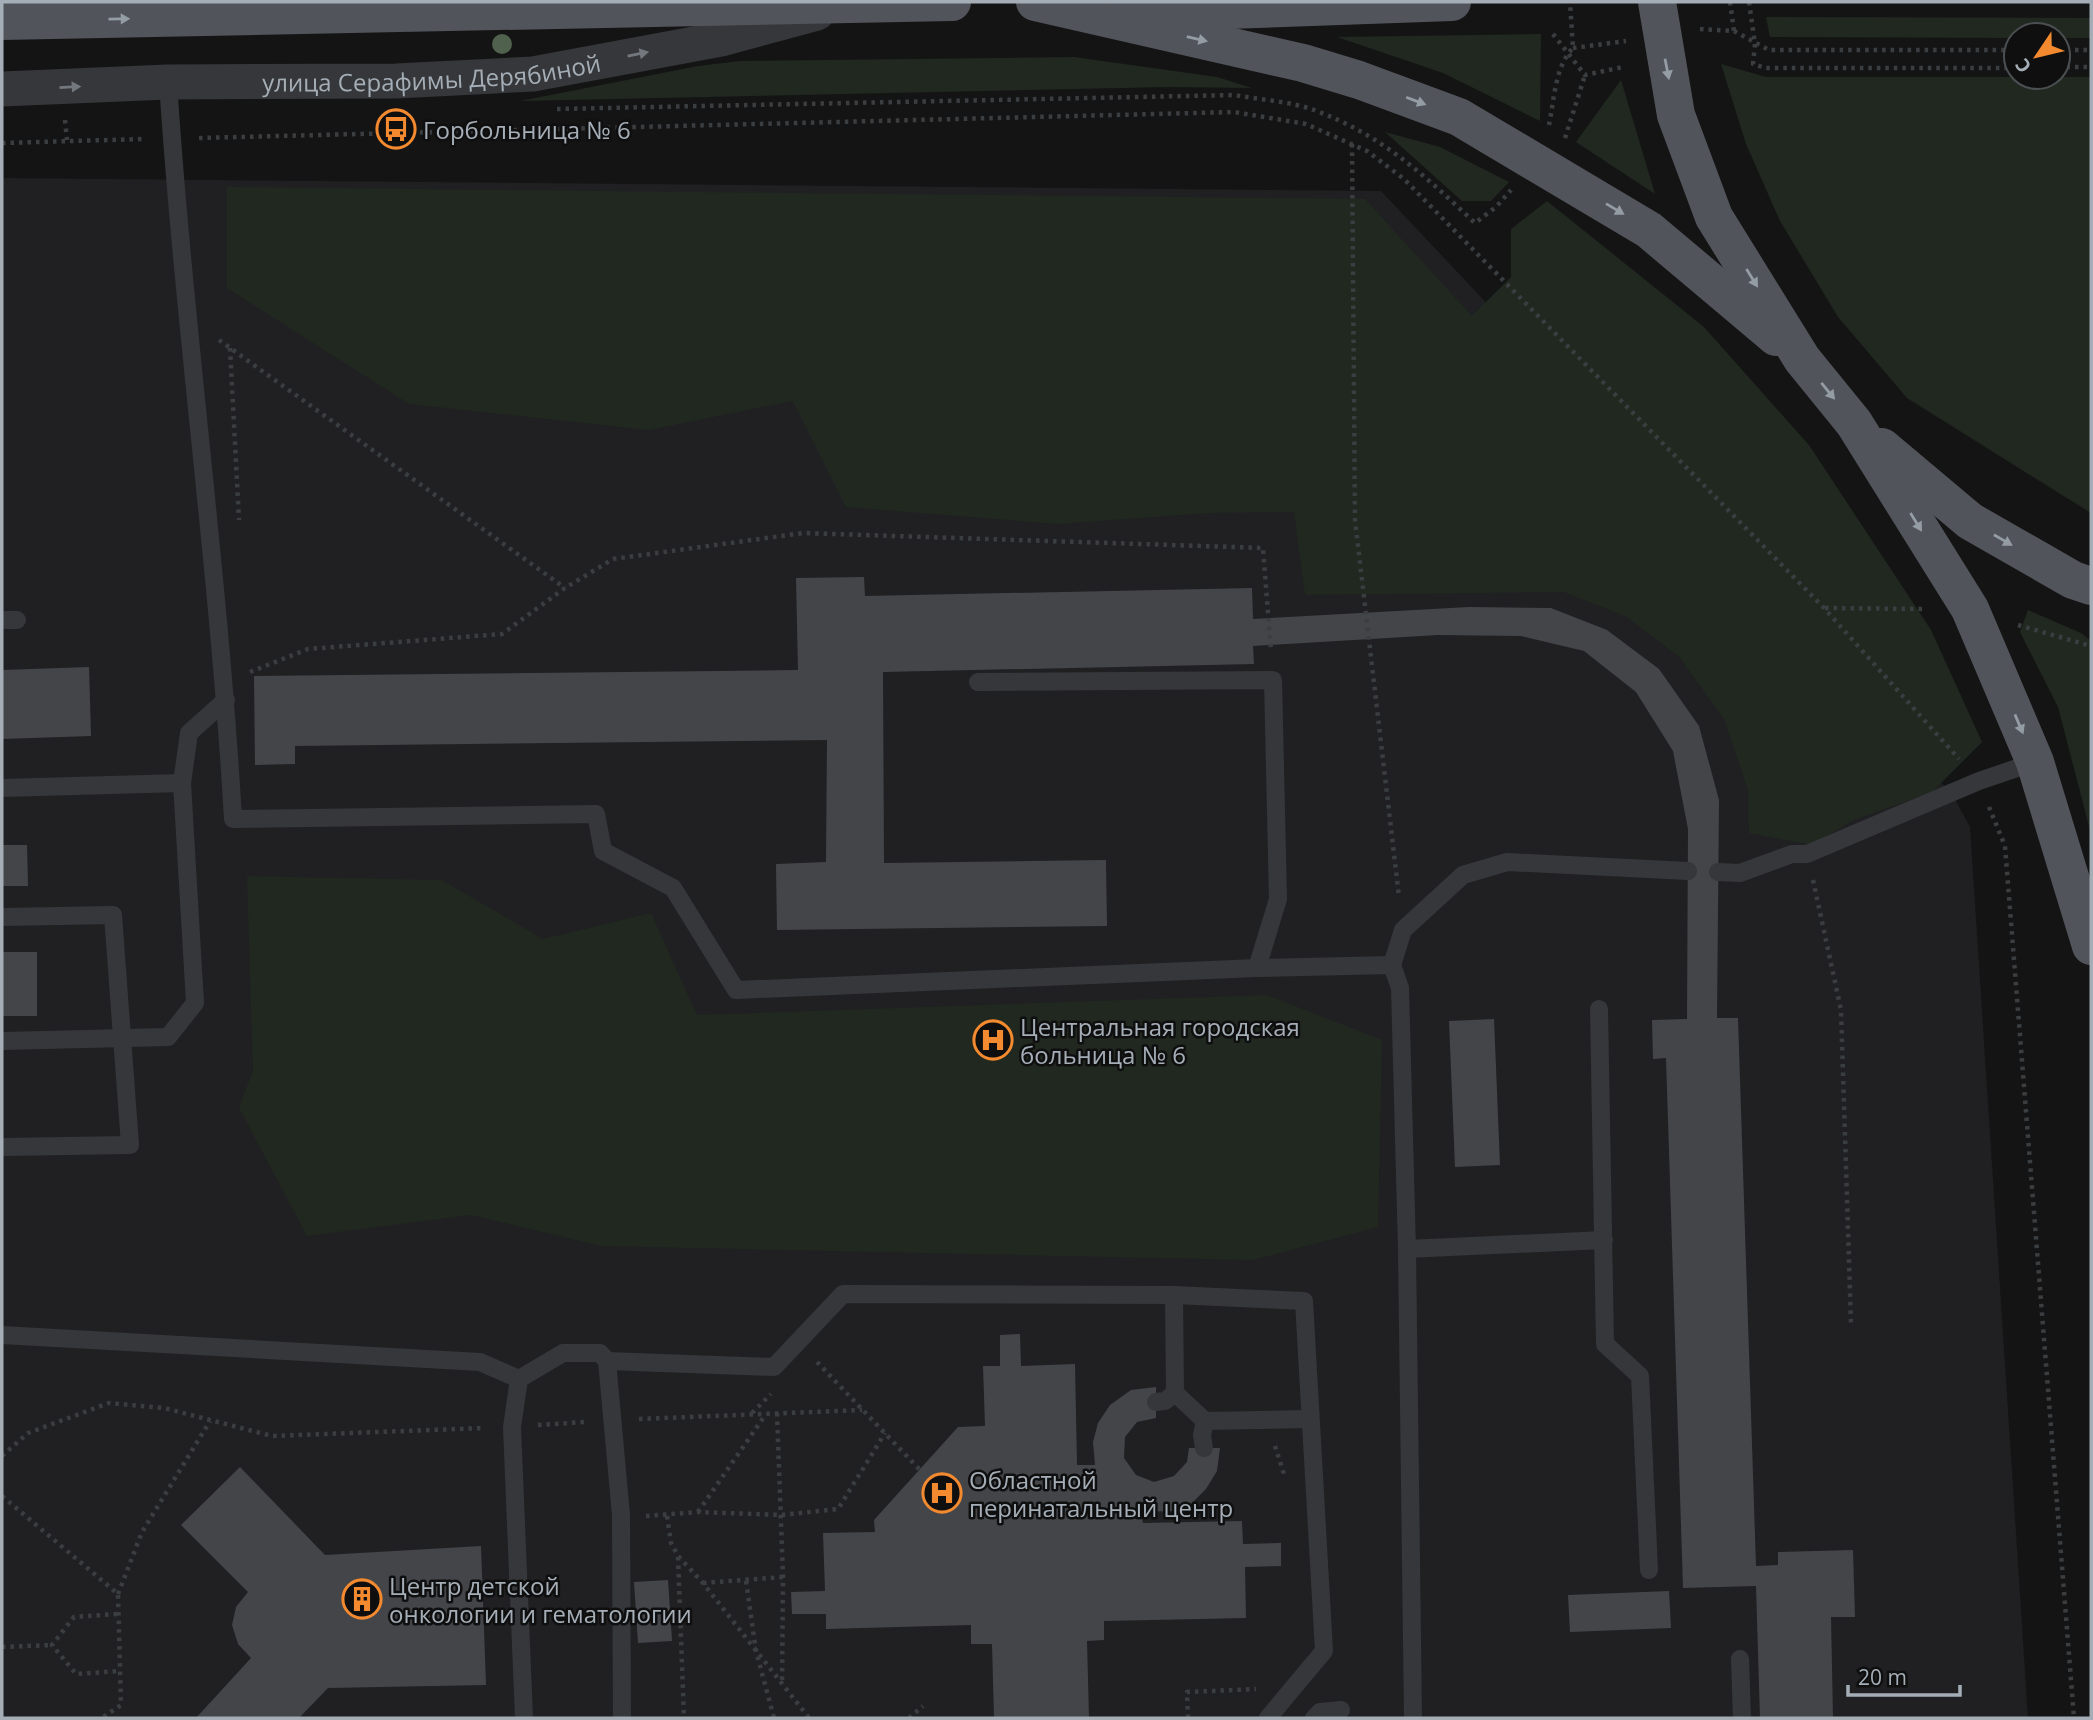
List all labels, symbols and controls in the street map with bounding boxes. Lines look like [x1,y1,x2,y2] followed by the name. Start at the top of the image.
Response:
[108,13,130,25] one-way arrow
[2002,21,2072,91] north arrow
[1186,33,1208,44] one-way arrow
[262,45,603,98] street label: улица Серафимы Дерябиной
[627,49,649,60] one-way arrow
[2009,53,2037,78] text: С
[1662,58,1673,80] one-way arrow
[59,82,81,93] one-way arrow
[1405,96,1426,107] one-way arrow
[375,108,417,150] bus stop icon: Горбольница № 6
[423,113,631,146] place label: Горбольница № 6
[1606,203,1625,216] one-way arrow
[1745,269,1758,288] one-way arrow
[1820,381,1835,399] one-way arrow
[1909,513,1922,532] one-way arrow
[1993,534,2013,546] one-way arrow
[2013,714,2025,734] one-way arrow
[1020,1010,1300,1071] place label: Центральная городская больница № 6
[972,1019,1014,1061] hospital icon: Центральная городская больница № 6
[969,1463,1233,1524] place label: Областной перинатальный центр
[921,1472,963,1514] hospital icon: Областной перинатальный центр
[389,1569,692,1630] place label: Центр детской онкологии и гематологии
[341,1578,383,1620] building icon: Центр детской онкологии и гематологии
[1848,1654,1960,1698] scale bar
[1858,1663,1907,1691] text: 20 m

